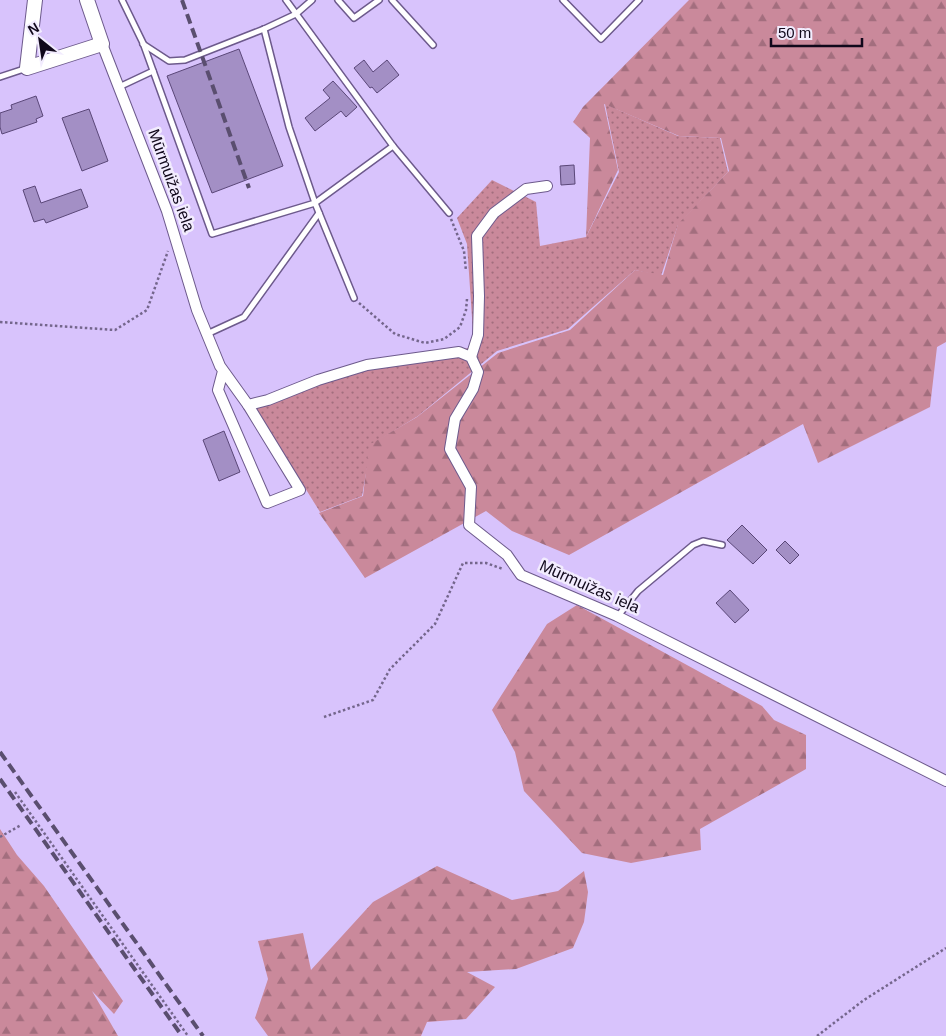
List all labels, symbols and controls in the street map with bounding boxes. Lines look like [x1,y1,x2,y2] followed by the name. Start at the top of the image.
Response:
[15,15,65,65] north arrow
[771,15,862,47] scale bar
[25,19,42,38] text: N
[778,24,811,41] text: 50 m
[145,127,198,234] street label: Mūrmuižas iela
[537,557,642,616] street label: Mūrmuižas iela

